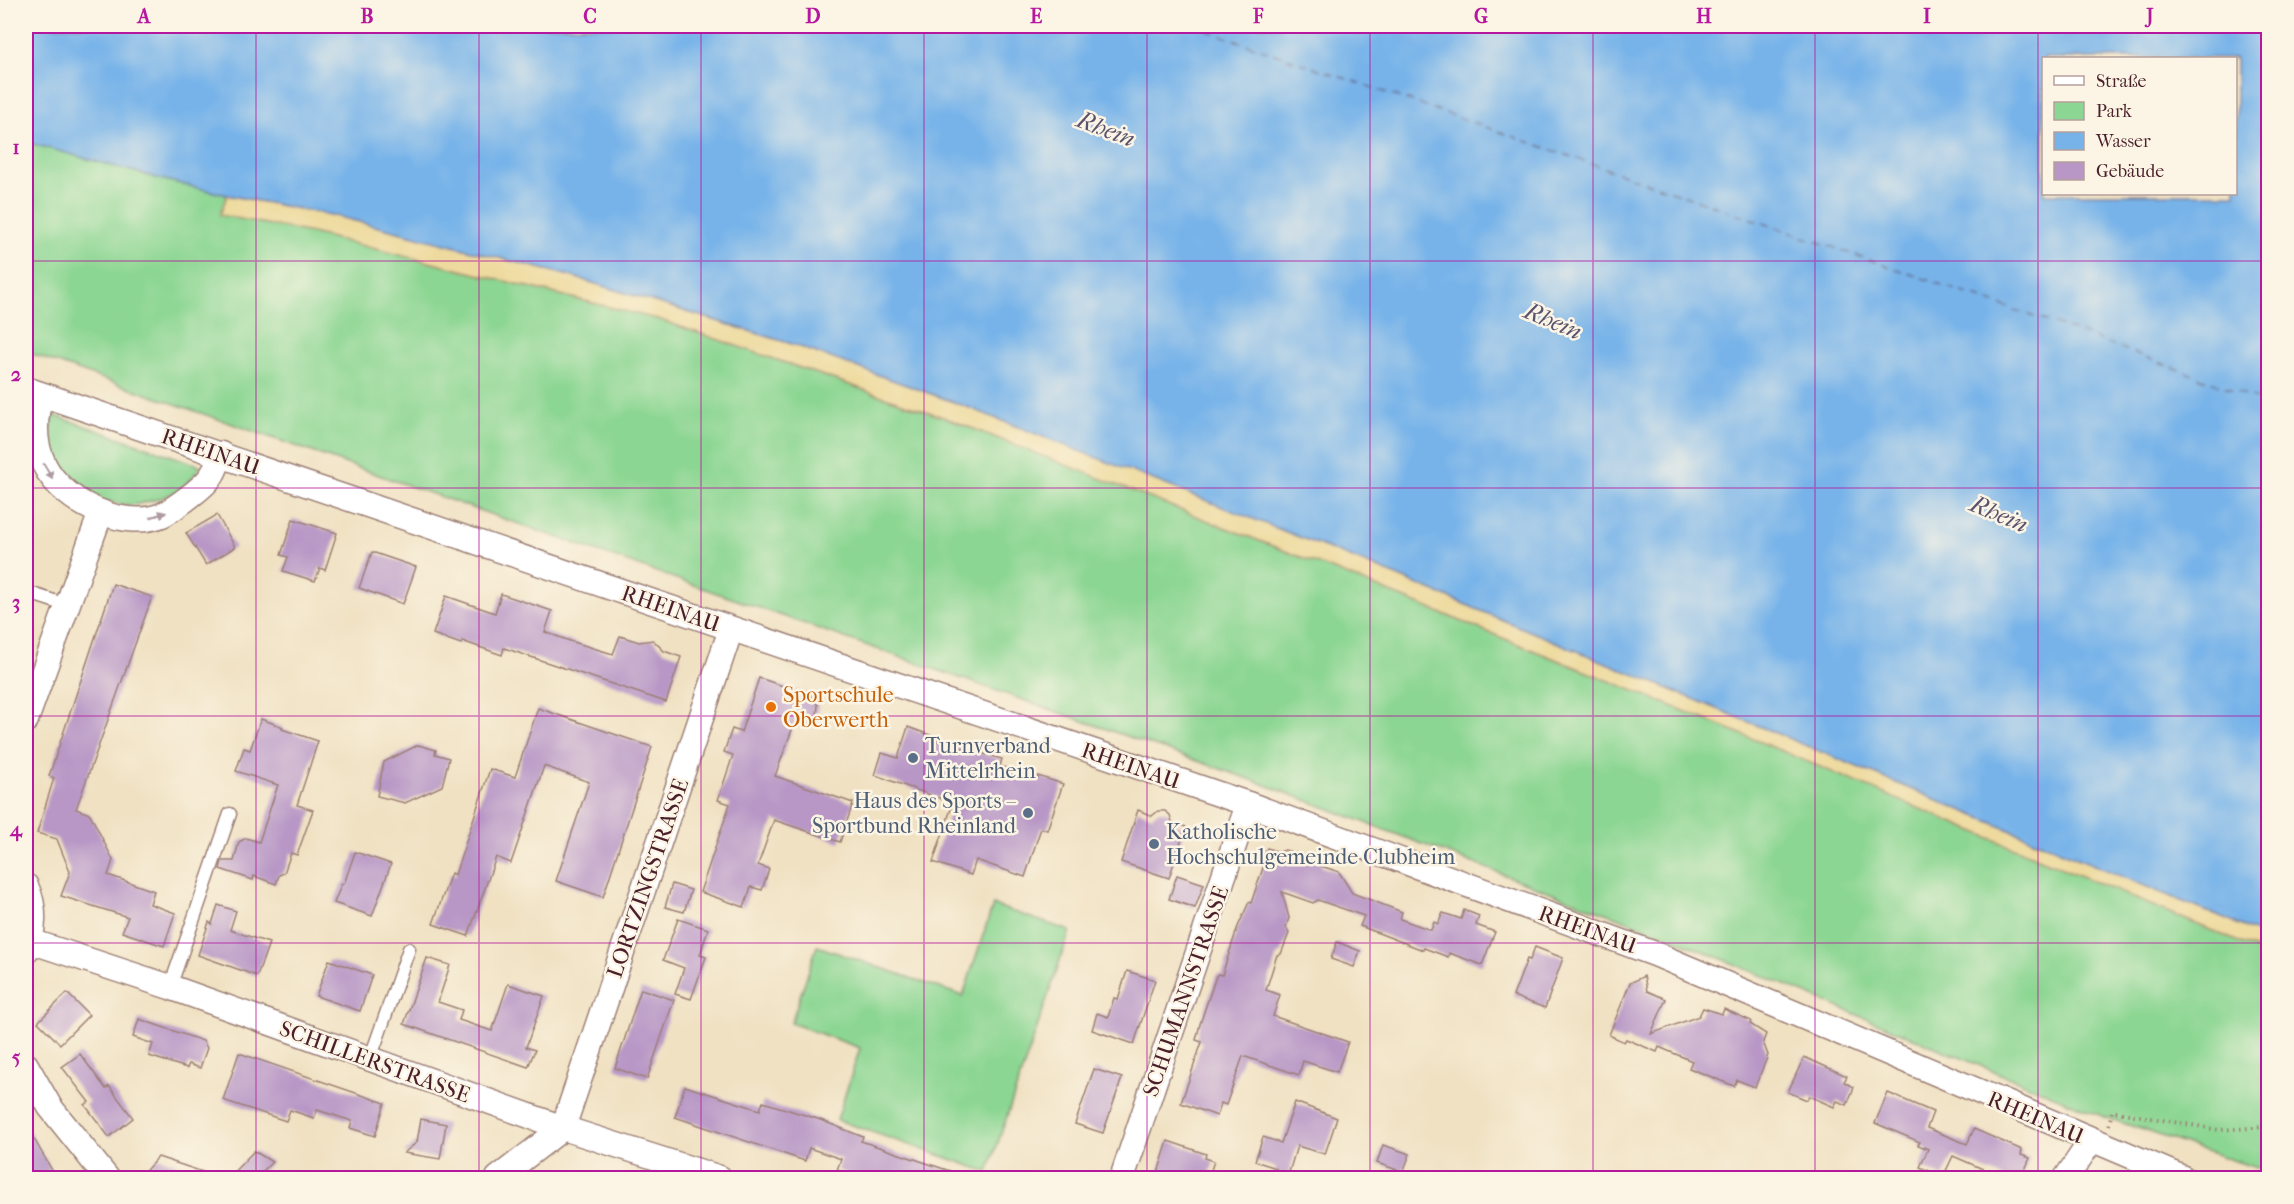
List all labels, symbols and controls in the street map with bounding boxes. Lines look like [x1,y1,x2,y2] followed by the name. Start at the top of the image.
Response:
[136,5,152,28] text: A
[360,5,374,28] text: B
[583,5,597,28] text: C
[805,5,821,28] text: D
[1030,5,1042,28] text: E
[1252,5,1264,28] text: F
[1474,5,1488,28] text: G
[1696,5,1712,28] text: H
[1923,5,1931,28] text: I
[2144,5,2154,28] text: J
[2042,57,2237,195] legend
[2096,71,2147,92] text: Straße
[2096,101,2133,122] text: Park
[1071,105,1139,153] water label: Rhein
[2095,131,2151,152] text: Wasser
[12,136,20,159] text: 1
[2096,161,2164,182] text: Gebäude
[1518,296,1586,346] water label: Rhein
[11,363,21,386] text: 2
[158,423,263,481] street label: RHEINAU
[43,463,54,479] one-way arrow
[1964,489,2032,539] water label: Rhein
[149,510,167,519] one-way arrow
[618,580,723,638] street label: RHEINAU
[12,591,20,614] text: 3
[783,682,894,733] place label: Sportschule Oberwerth
[764,700,778,714] marker: Sportschule Oberwerth
[925,733,1052,784] place label: Turnverband Mittelrhein
[1078,737,1183,795] street label: RHEINAU
[906,751,920,765] marker: Turnverband Mittelrhein
[602,775,694,981] street label: LORTZINGSTRASSE
[812,788,1017,839] place label: Haus des Sports – Sportbund Rheinland
[1021,806,1035,820] marker: Haus des Sports – Sportbund Rheinland
[9,818,23,842] text: 4
[1166,819,1456,870] place label: Katholische Hochschulgemeinde Clubheim
[1147,837,1161,851] marker: Katholische Hochschulgemeinde Clubheim
[1138,883,1234,1100] street label: SCHUMANNSTRASSE
[1535,900,1640,960] street label: RHEINAU
[276,1015,473,1108] street label: SCHILLERSTRASSE
[12,1046,21,1069] text: 5
[1983,1086,2088,1150] street label: RHEINAU

